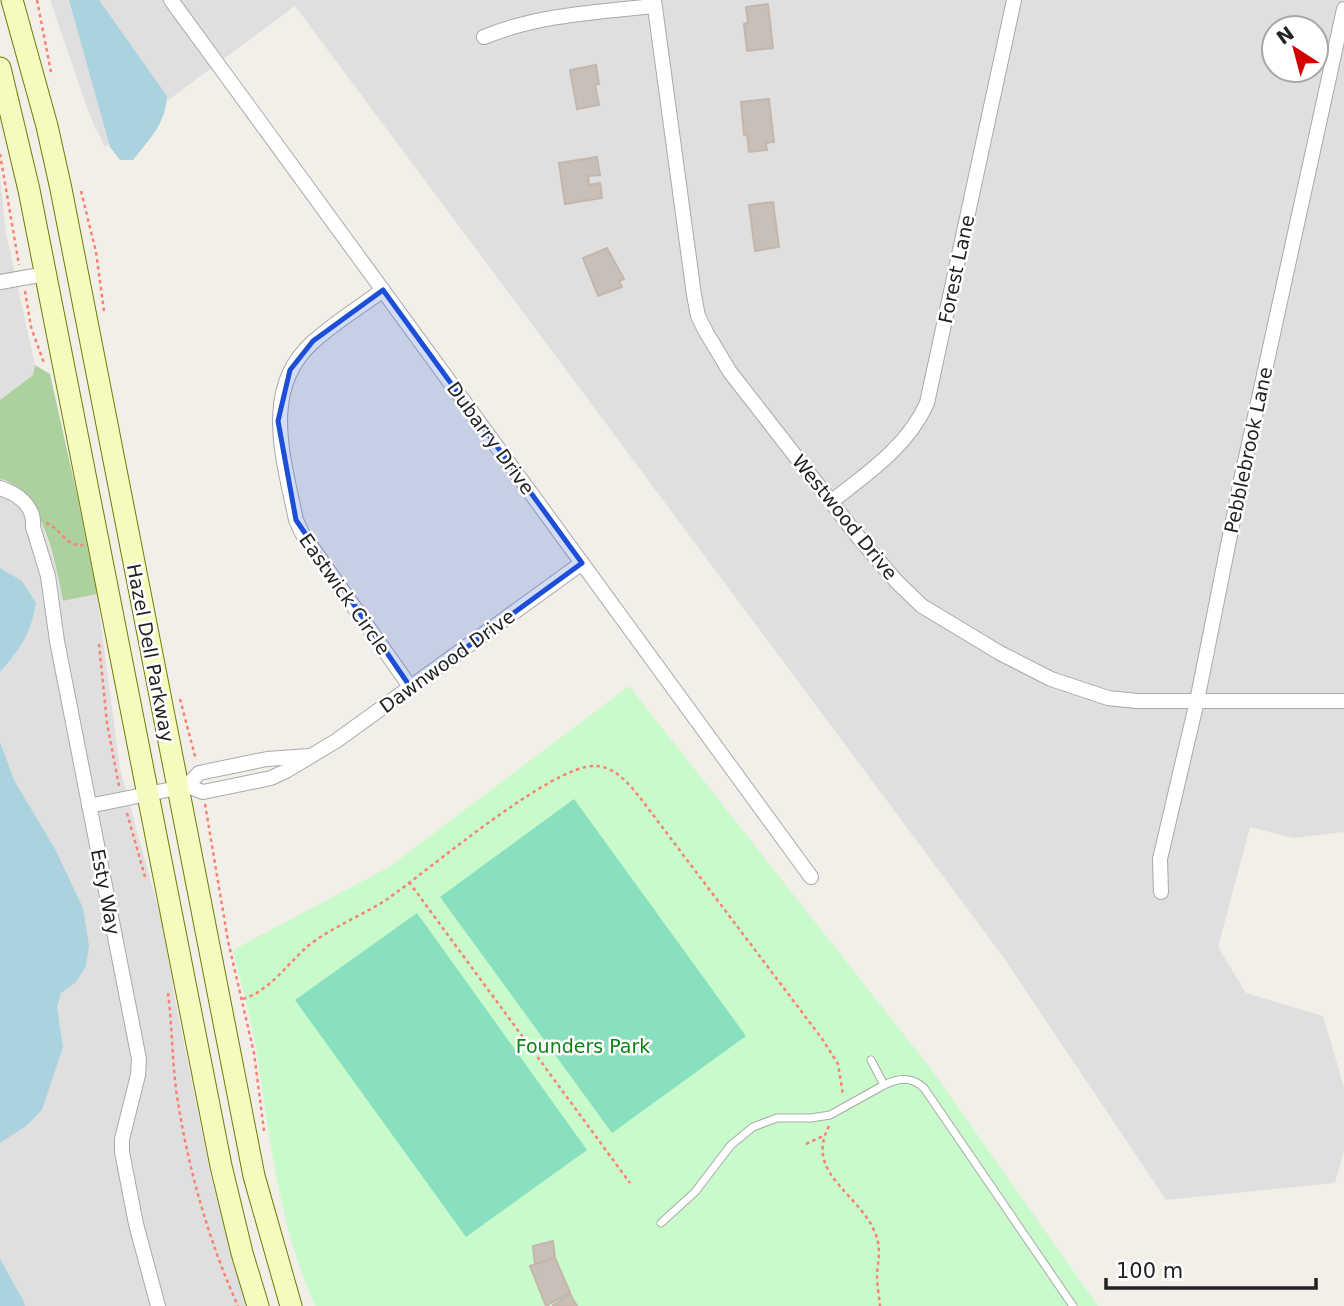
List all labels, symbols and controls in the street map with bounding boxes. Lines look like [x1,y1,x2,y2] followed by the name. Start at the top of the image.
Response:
[1260,14,1330,84] north arrow
[1272,22,1298,49] text: N
[934,213,978,325] street label: Forest Lane
[1220,365,1276,535] street label: Pebblebrook Lane
[443,377,539,499] street label: Dubarry Drive
[788,450,902,584] street label: Westwood Drive
[295,529,395,659] street label: Eastwick Circle
[123,562,179,744] street label: Hazel Dell Parkway
[375,605,519,717] street label: Dawnwood Drive
[87,847,125,937] street label: Esty Way
[516,1035,650,1057] park label: Founders Park
[1106,1246,1316,1290] scale bar
[1116,1259,1183,1283] text: 100 m

